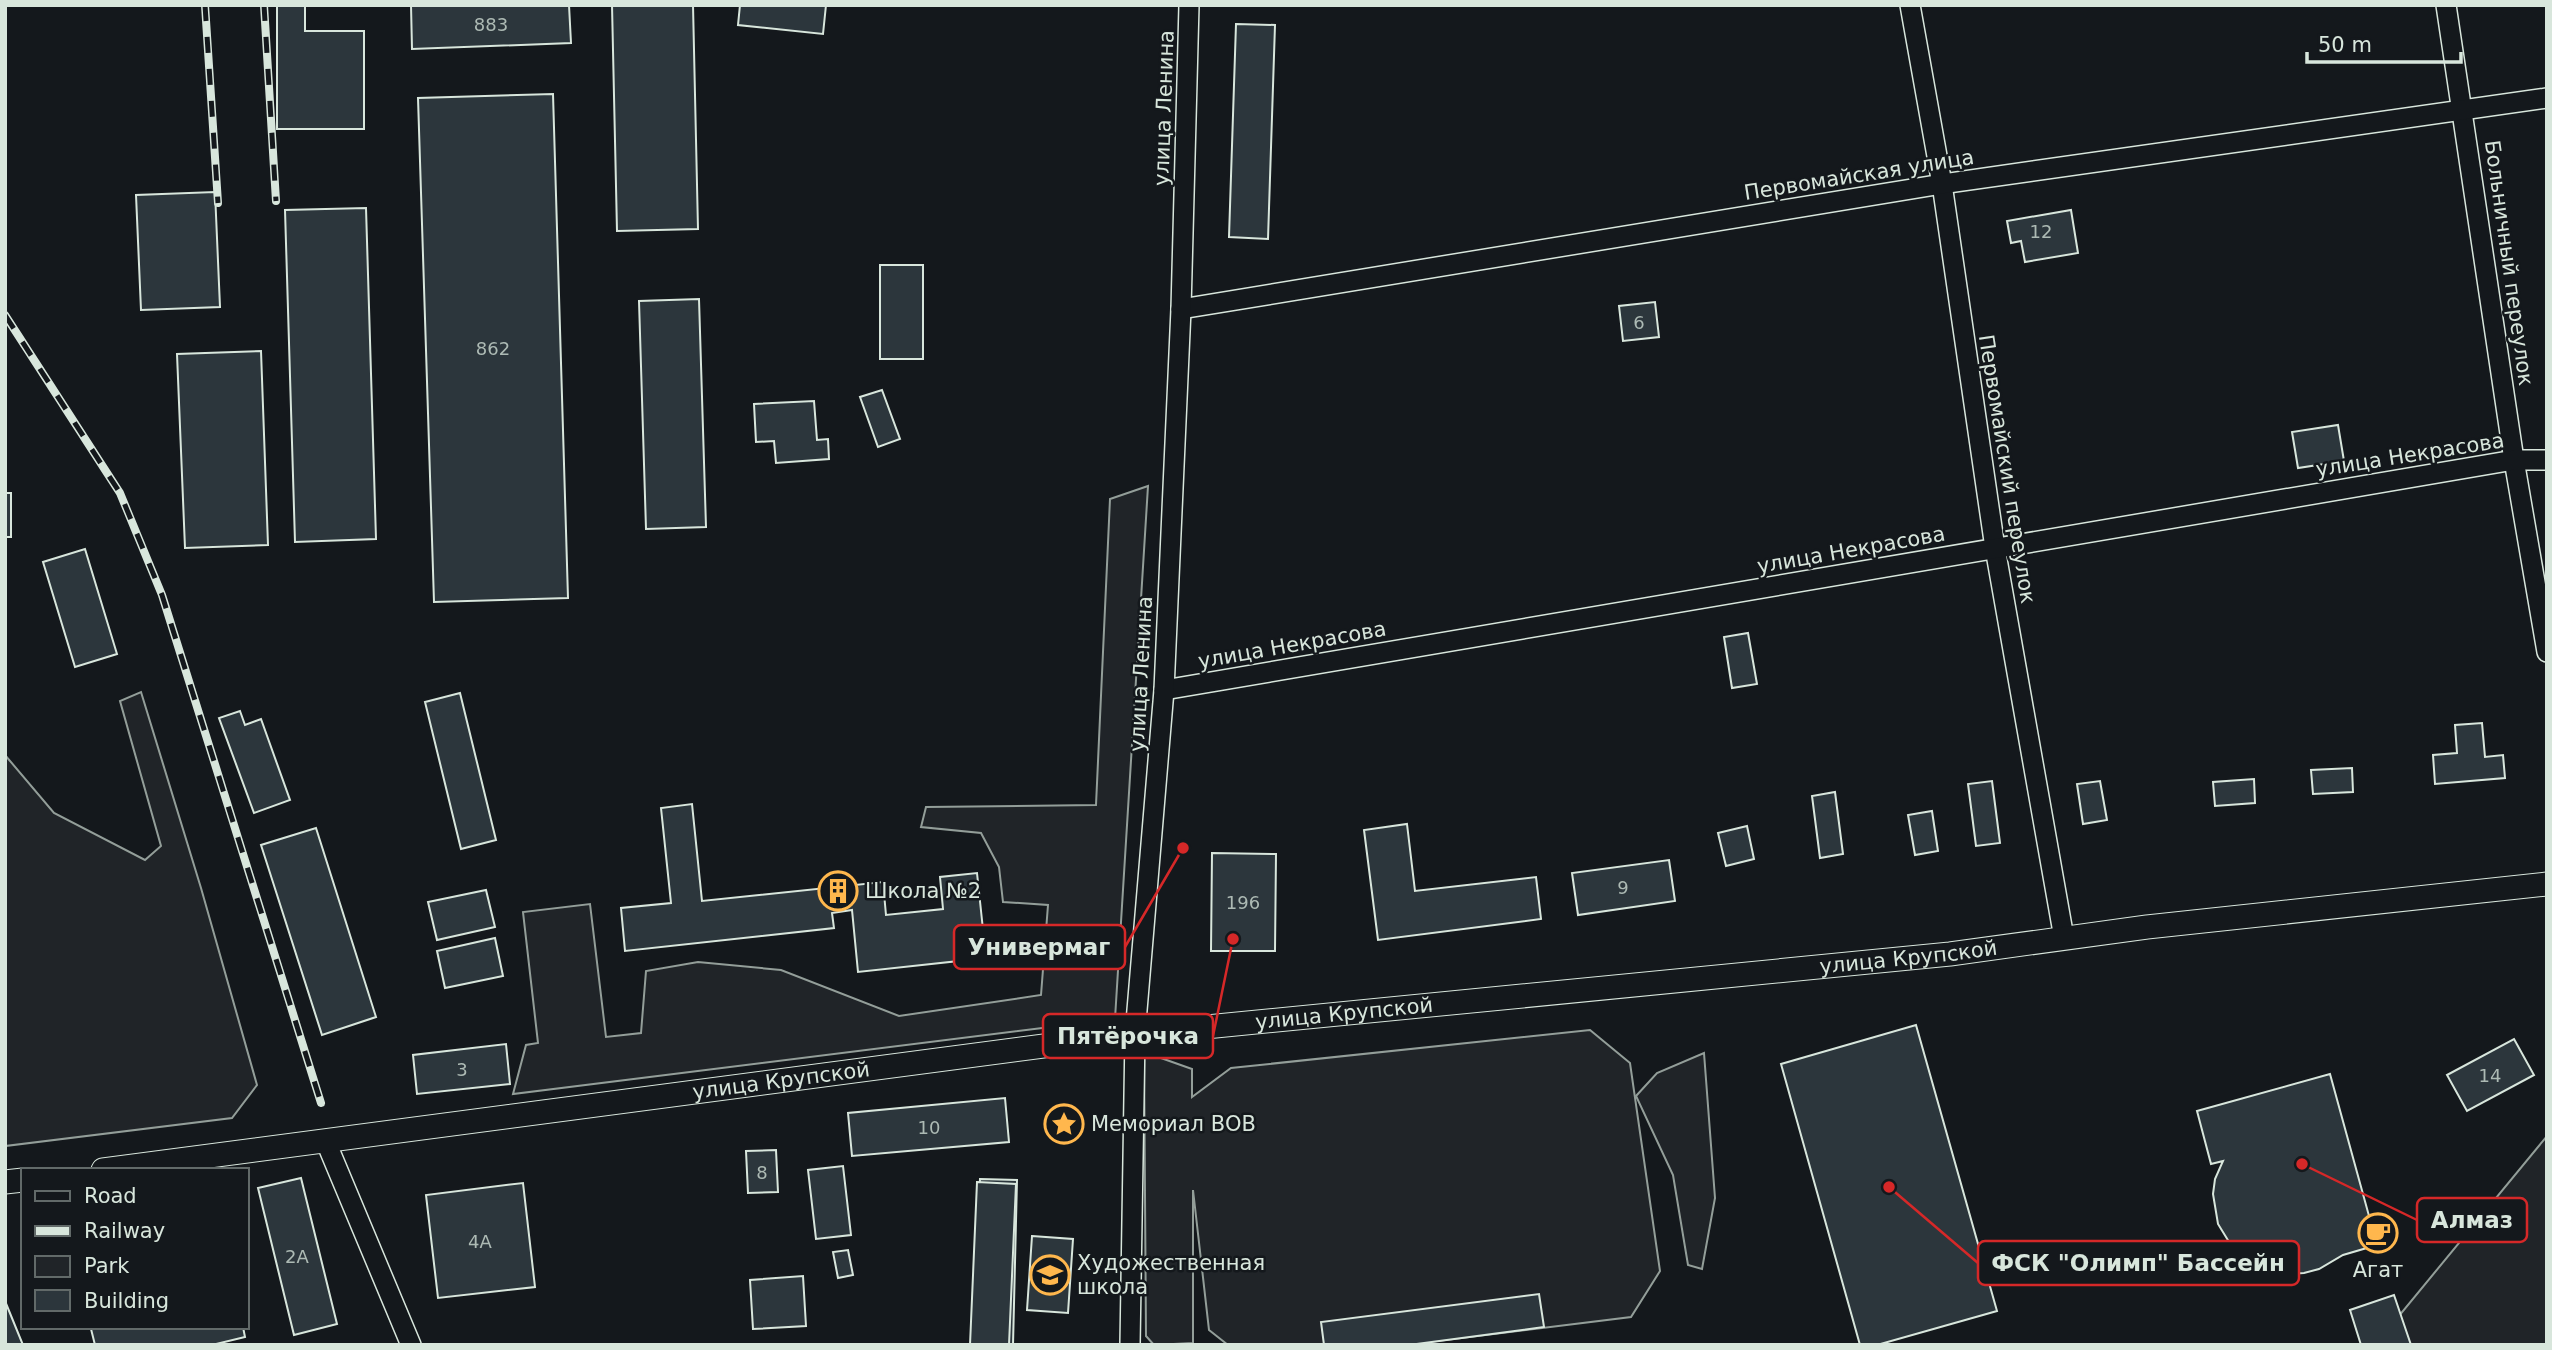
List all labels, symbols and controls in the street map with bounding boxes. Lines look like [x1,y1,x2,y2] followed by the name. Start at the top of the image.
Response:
[474,14,508,35] house number: 883
[2307,21,2461,65] scale bar
[1149,30,1179,186] street label: улица Ленина
[2318,33,2372,57] text: 50 m
[2480,139,2538,387] street label: Больничный переулок
[1742,145,1976,205] street label: Первомайская улица
[2030,221,2052,242] house number: 12
[1633,312,1645,333] house number: 6
[1974,333,2040,605] street label: Первомайский переулок
[476,338,510,359] house number: 862
[2314,428,2506,482] street label: улица Некрасова
[1755,522,1947,578] street label: улица Некрасова
[1125,595,1157,753] street label: улица Ленина
[1196,617,1388,673] street label: улица Некрасова
[817,870,859,912] building icon: Школа №2
[1617,877,1629,898] house number: 9
[865,879,981,903] place label: Школа №2
[1226,892,1260,913] house number: 196
[954,925,1125,969] callout: Универмаг
[968,934,1110,960] text: Универмаг
[1818,936,1999,979] street label: улица Крупской
[1254,993,1434,1034] street label: улица Крупской
[1043,1014,1213,1058] callout: Пятёрочка
[1057,1023,1199,1049] text: Пятёрочка
[691,1057,871,1104] street label: улица Крупской
[456,1059,468,1080] house number: 3
[2479,1065,2501,1086] house number: 14
[1043,1103,1085,1145] place icon: Мемориал ВОВ
[1091,1112,1256,1136] place label: Мемориал ВОВ
[918,1117,940,1138] house number: 10
[756,1162,768,1183] house number: 8
[21,1168,248,1329] legend
[84,1184,137,1208] text: Road
[2417,1198,2527,1242] callout: Алмаз
[2431,1207,2513,1233] text: Алмаз
[2357,1212,2399,1254] cafe icon: Агат
[84,1219,165,1243] text: Railway
[468,1231,493,1252] house number: 4А
[1978,1241,2299,1285] callout: ФСК "Олимп" Бассейн
[285,1246,310,1267] house number: 2А
[1991,1250,2285,1276] text: ФСК "Олимп" Бассейн
[1077,1251,1265,1299] place label: Художественная школа
[84,1254,130,1278] text: Park
[1029,1254,1071,1296] school or university icon: Художественная школа
[2353,1258,2403,1282] place label: Агат
[84,1289,169,1313] text: Building

